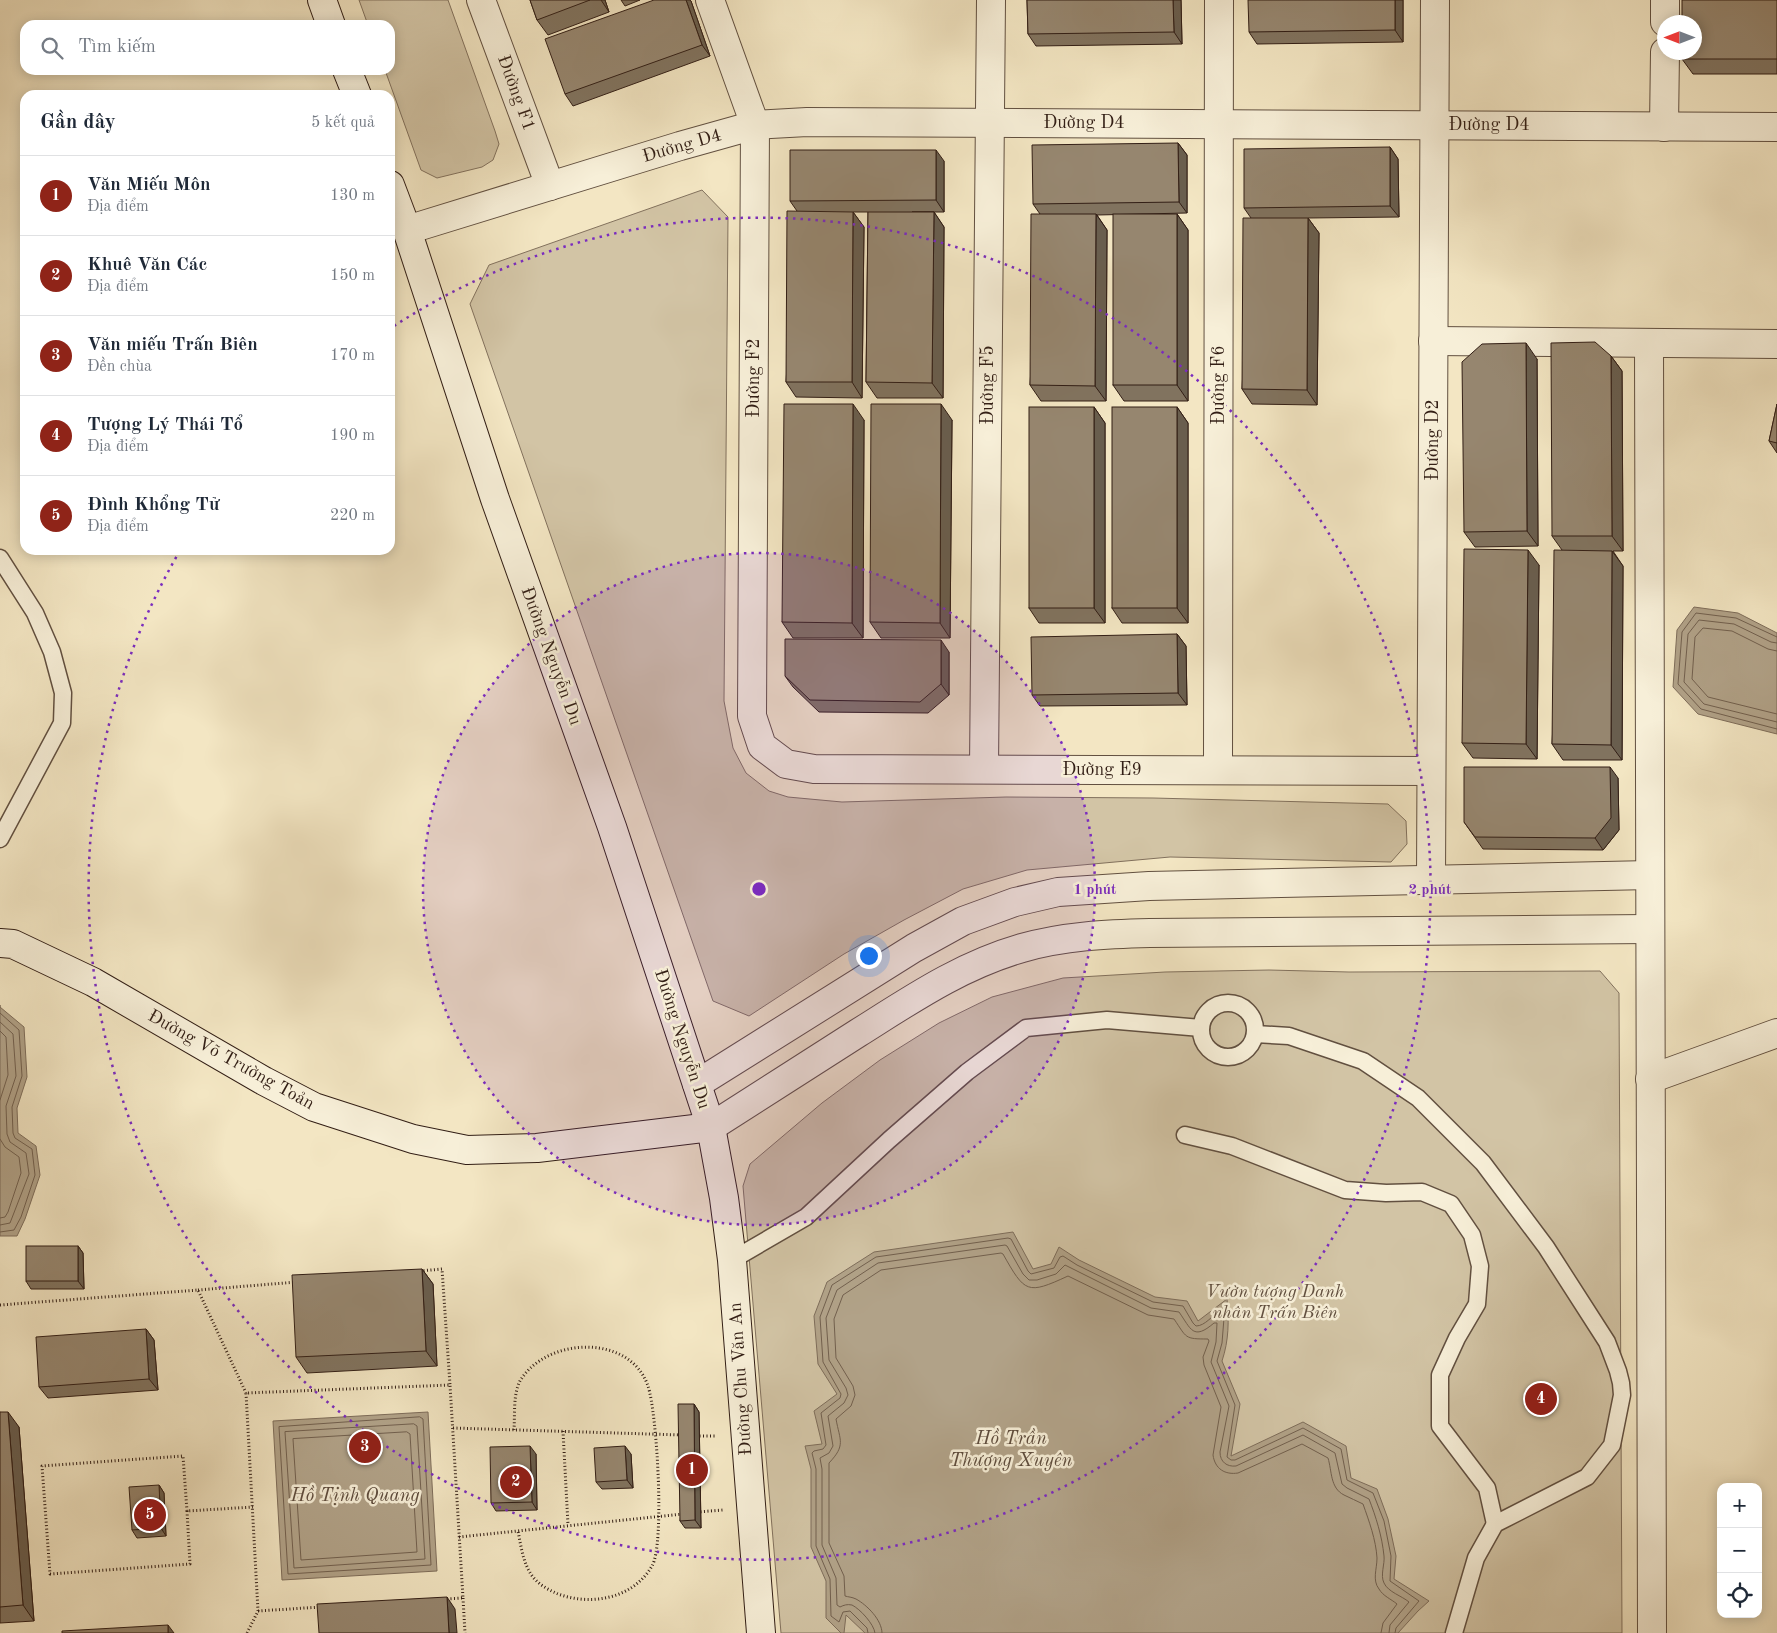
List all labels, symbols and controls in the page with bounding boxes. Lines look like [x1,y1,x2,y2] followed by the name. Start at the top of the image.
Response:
[1657,15,1702,60] north arrow
[20,20,395,75] search box
[38,34,66,62] icon: search
[78,38,156,57] text: Tìm kiếm
[494,53,538,133] street label: Đường F1
[40,112,116,133] text: Gần đây
[1043,114,1125,132] street label: Đường D4
[311,115,375,131] text: 5 kết quả
[1448,116,1530,134] street label: Đường D4
[640,126,724,166] street label: Đường D4
[87,176,211,195] text: Văn Miếu Môn
[51,188,61,204] text: 1
[330,188,375,204] text: 130 m
[87,199,149,215] text: Địa điểm
[87,256,207,275] text: Khuê Văn Các
[51,268,61,284] text: 2
[330,268,375,284] text: 150 m
[87,279,149,295] text: Địa điểm
[87,336,258,355] text: Văn miếu Trấn Biên
[745,338,763,418] street label: Đường F2
[979,345,997,425] street label: Đường F5
[1210,345,1228,425] street label: Đường F6
[51,348,61,364] text: 3
[330,348,375,364] text: 170 m
[87,359,152,375] text: Đền chùa
[1424,399,1442,481] street label: Đường D2
[87,416,243,435] text: Tượng Lý Thái Tổ
[51,428,61,444] text: 4
[330,428,375,444] text: 190 m
[87,439,149,455] text: Địa điểm
[87,496,219,515] text: Đình Khổng Tử
[51,508,61,524] text: 5
[330,508,375,524] text: 220 m
[87,519,149,535] text: Địa điểm
[518,584,586,728] street label: Đường Nguyễn Du
[1062,761,1142,779] street label: Đường E9
[750,880,768,898] centre of rings
[1073,883,1117,898] text: 1 phút
[1408,883,1452,898] text: 2 phút
[856,943,882,969] your location
[651,966,715,1112] street label: Đường Nguyễn Du
[145,1007,317,1113] street label: Đường Võ Trường Toản
[1206,1283,1344,1322] park label: Vườn tượng Danh nhân Trấn Biên
[727,1302,755,1456] street label: Đường Chu Văn An
[1525,1380,1557,1418] pin: 4
[349,1428,381,1466] pin: 3
[949,1428,1073,1471] water label: Hồ Trần Thượng Xuyên
[676,1451,708,1489] pin: 1
[500,1463,532,1501] pin: 2
[1717,1483,1762,1618] map controls
[1717,1483,1762,1528] button: +
[289,1485,420,1506] water label: Hồ Tịnh Quang
[134,1496,166,1534] pin: 5
[1717,1528,1762,1573] button: −
[1717,1573,1762,1618] button: locate

